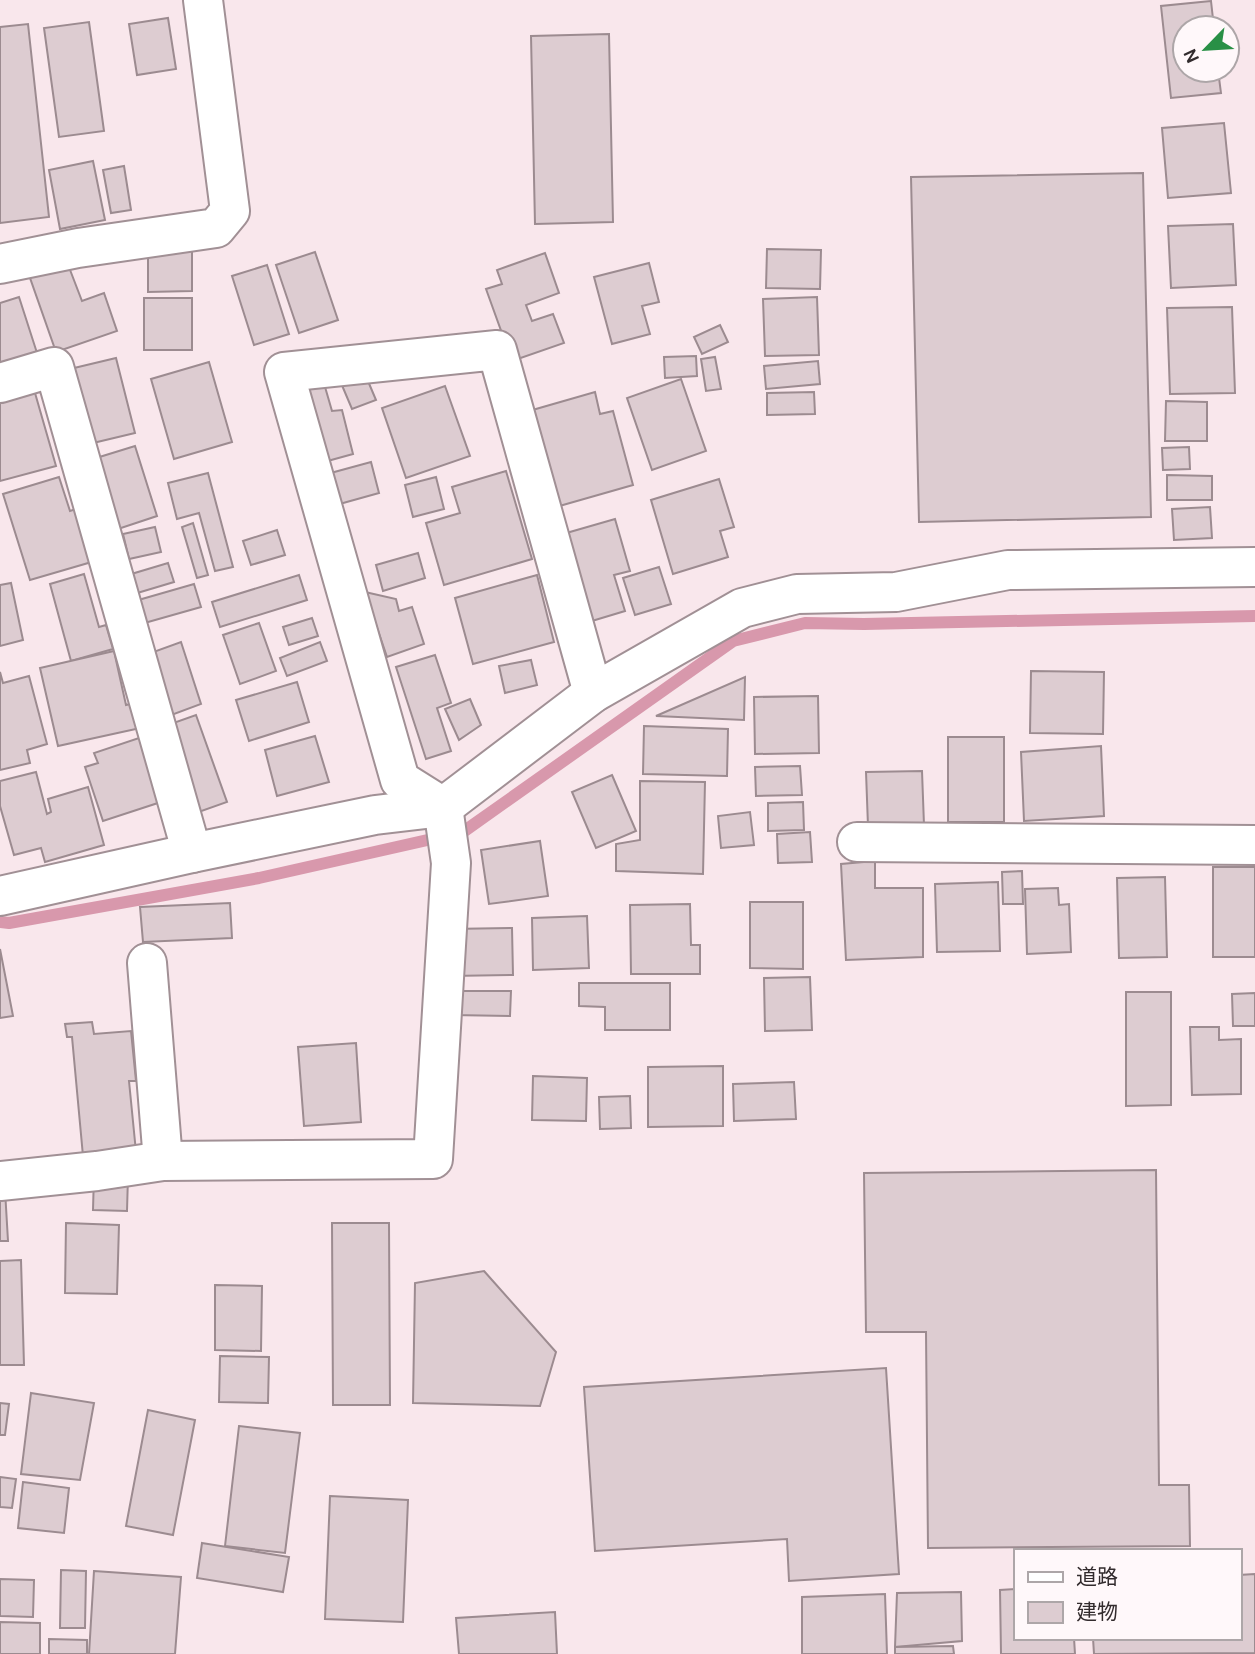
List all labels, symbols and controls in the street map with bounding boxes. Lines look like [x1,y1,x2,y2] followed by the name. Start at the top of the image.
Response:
[1171,14,1241,84] north arrow
[1179,45,1204,67] text: N
[1014,1549,1241,1640] legend
[1076,1565,1118,1589] text: 道路
[1076,1600,1118,1624] text: 建物

